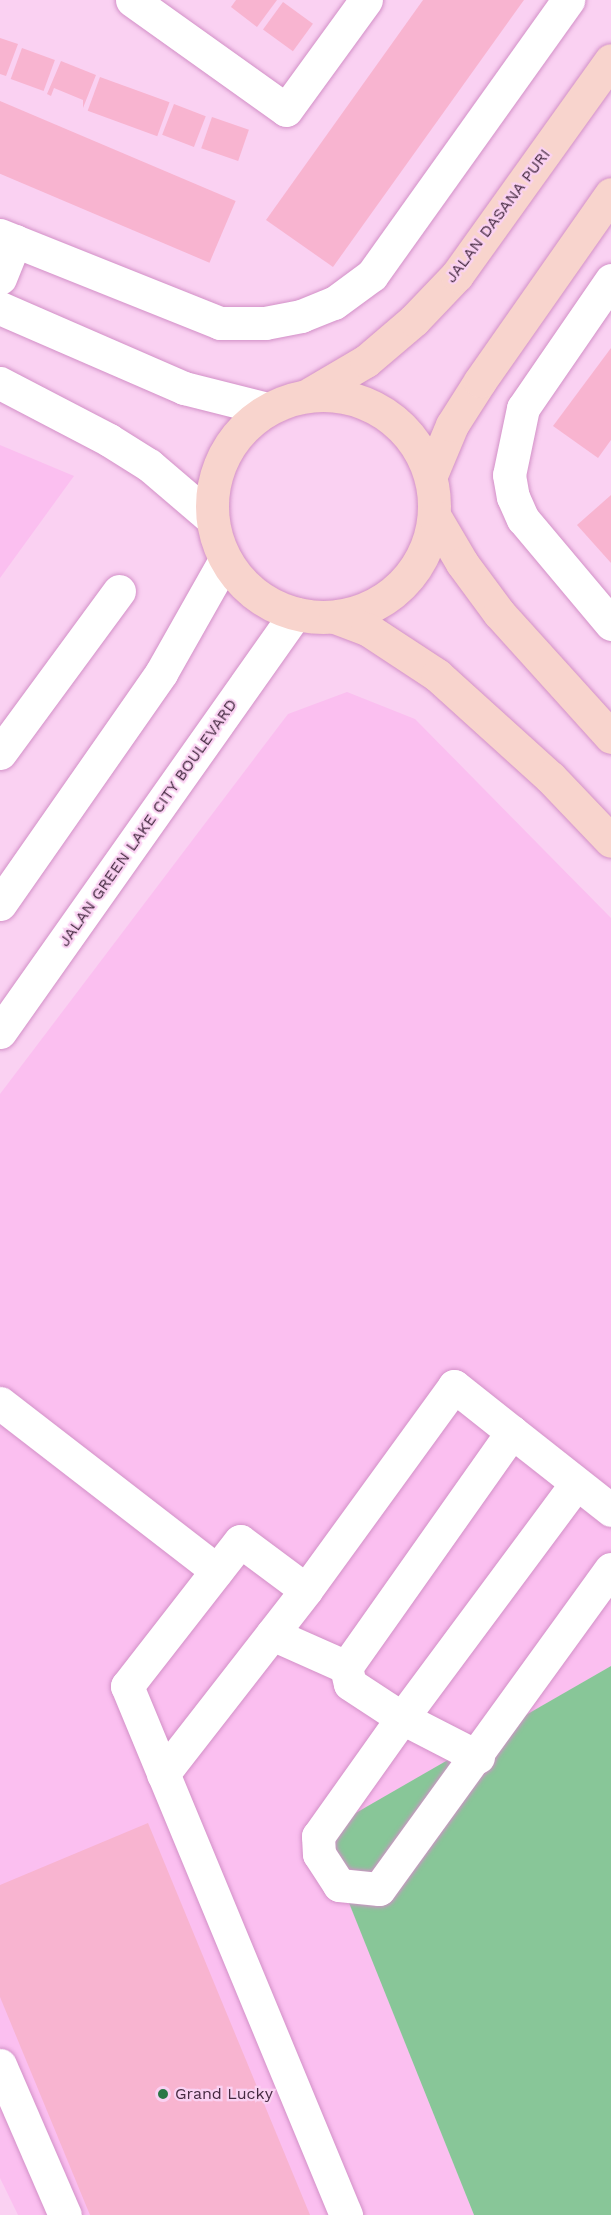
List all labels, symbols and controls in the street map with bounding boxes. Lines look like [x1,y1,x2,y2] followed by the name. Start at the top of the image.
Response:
[441,145,555,287] street label: JALAN DASANA PURI
[55,695,241,951] street label: JALAN GREEN LAKE CITY BOULEVARD
[175,2084,273,2104] place label: Grand Lucky
[156,2087,170,2101] marker: Grand Lucky

